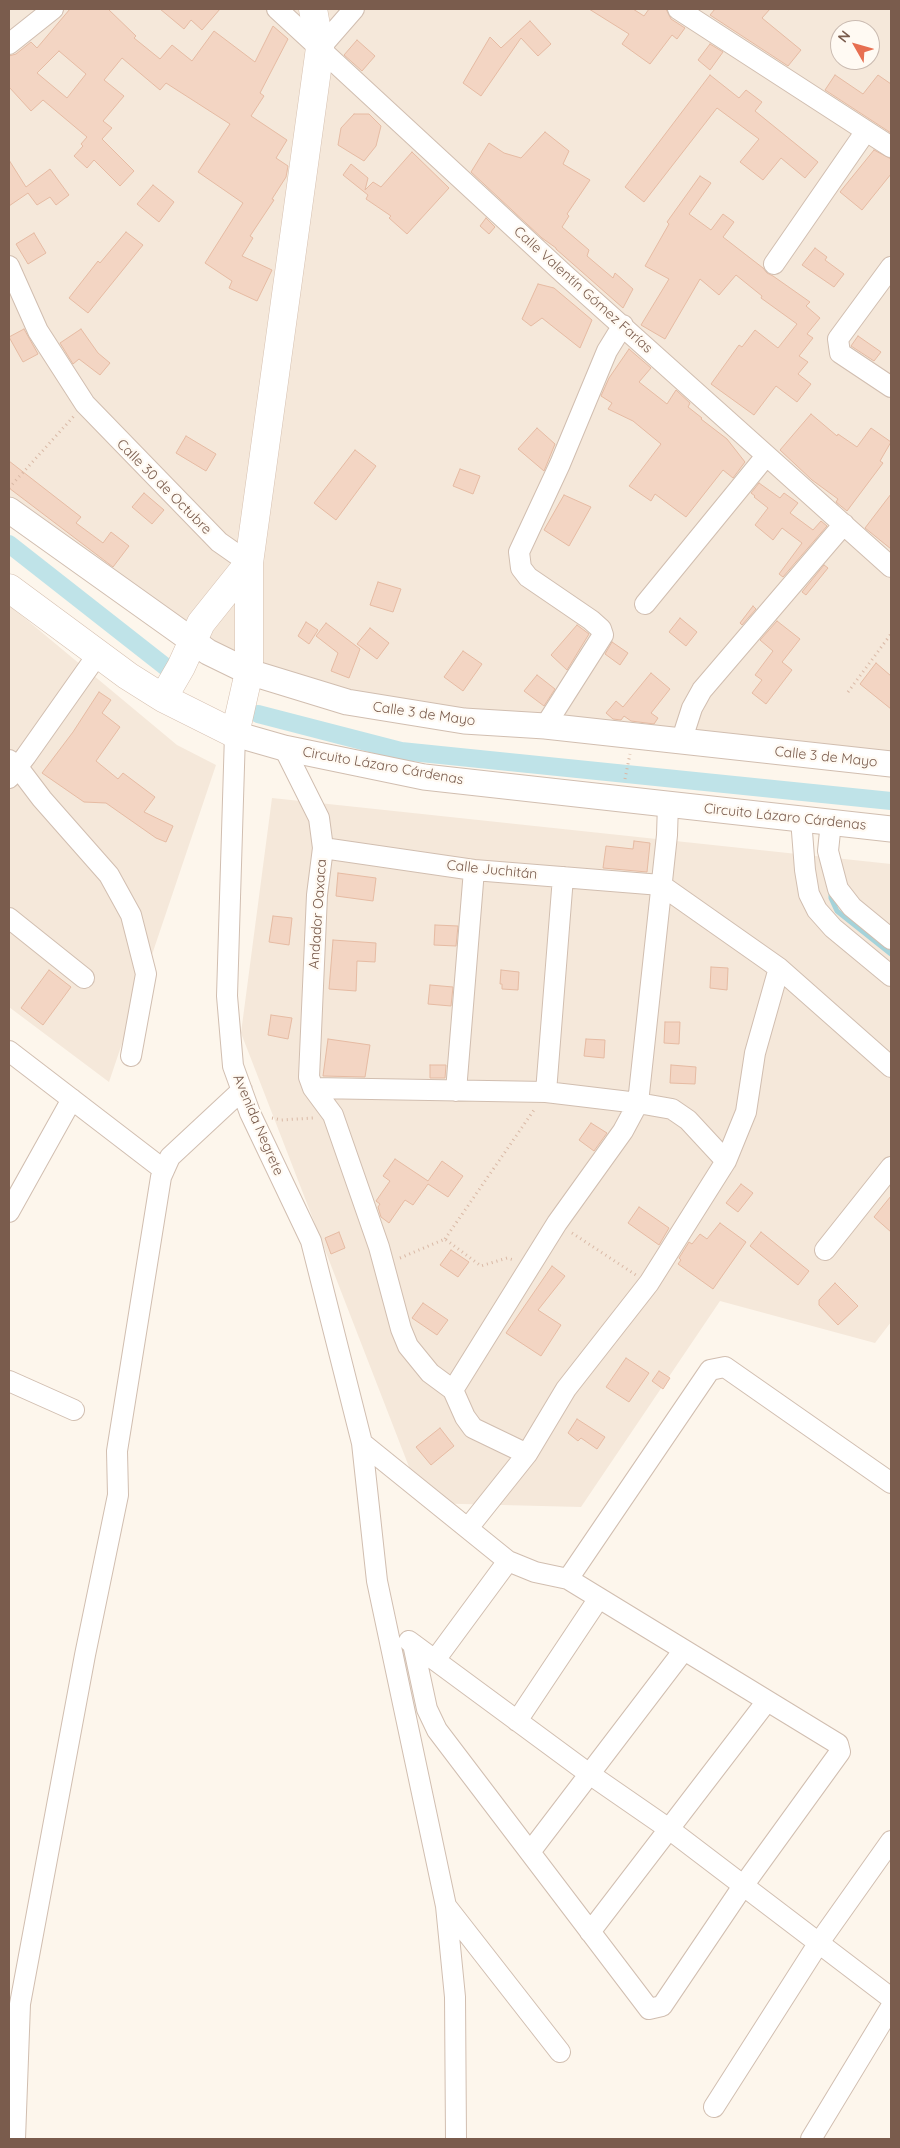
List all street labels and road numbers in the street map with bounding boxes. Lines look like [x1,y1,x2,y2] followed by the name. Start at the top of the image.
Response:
[510,223,656,357] street label: Calle Valentín Gómez Farías
[113,436,215,538] street label: Calle 30 de Octubre
[372,698,476,730] street label: Calle 3 de Mayo
[774,743,878,771] street label: Calle 3 de Mayo
[301,744,465,788] street label: Circuito Lázaro Cárdenas
[703,800,867,834] street label: Circuito Lázaro Cárdenas
[446,857,538,883] street label: Calle Juchitán
[306,858,330,970] street label: Andador Oaxaca
[229,1072,287,1178] street label: Avenida Negrete

